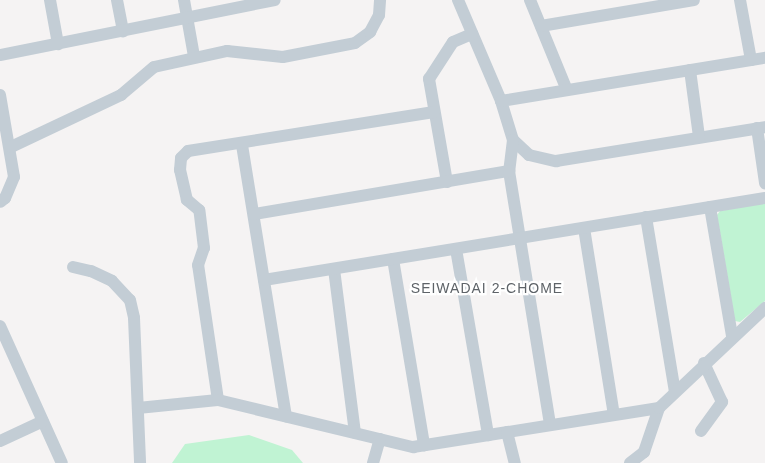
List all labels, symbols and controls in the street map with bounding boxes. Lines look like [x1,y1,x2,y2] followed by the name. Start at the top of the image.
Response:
[409,280,565,296] district label: SEIWADAI 2-CHOME

